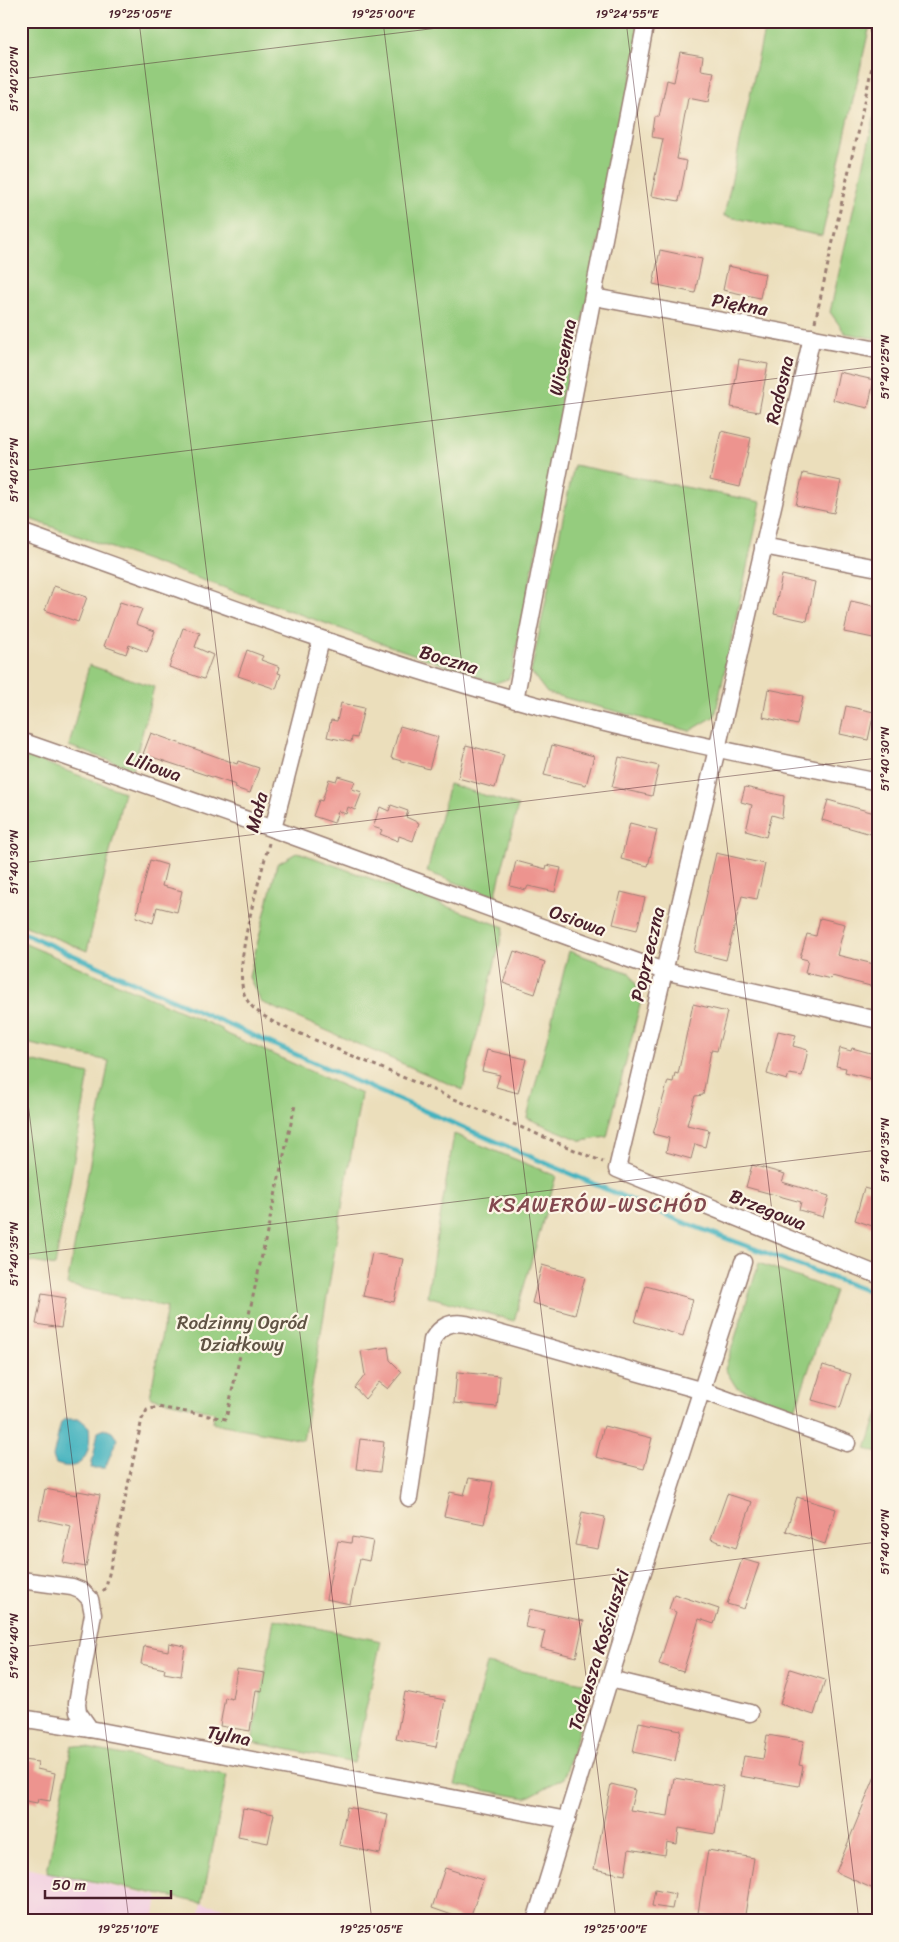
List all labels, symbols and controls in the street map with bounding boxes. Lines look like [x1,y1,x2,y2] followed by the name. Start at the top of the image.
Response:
[109,3,173,25] text: 19°25'05"E
[351,3,416,25] text: 19°25'00"E
[596,3,660,25] text: 19°24'55"E
[3,46,25,111] text: 51°40'20"N
[709,283,771,326] street label: Piękna
[539,315,586,398] street label: Wiosenna
[874,334,896,399] text: 51°40'25"N
[756,352,803,428] street label: Radosna
[3,437,25,502] text: 51°40'25"N
[415,635,483,684] street label: Boczna
[874,726,896,791] text: 51°40'30"N
[122,742,186,791] street label: Liliowa
[236,788,278,836] street label: Mała
[3,829,25,894] text: 51°40'30"N
[545,895,611,946] street label: Osiowa
[621,903,674,1005] street label: Poprzeczna
[874,1117,896,1182] text: 51°40'35"N
[724,1179,812,1240] street label: Brzegowa
[489,1186,707,1224] district label: KSAWERÓW-WSCHÓD
[3,1221,25,1286] text: 51°40'35"N
[177,1306,308,1361] park label: Rodzinny Ogród Działkowy
[874,1509,896,1575] text: 51°40'40"N
[558,1565,639,1735] street label: Tadeusza Kościuszki
[3,1613,25,1679] text: 51°40'40"N
[204,1715,254,1756] street label: Tylna
[45,1867,171,1899] scale bar
[52,1872,87,1898] text: 50 m
[98,1918,160,1940] text: 19°25'10"E
[340,1918,404,1940] text: 19°25'05"E
[583,1918,648,1940] text: 19°25'00"E

